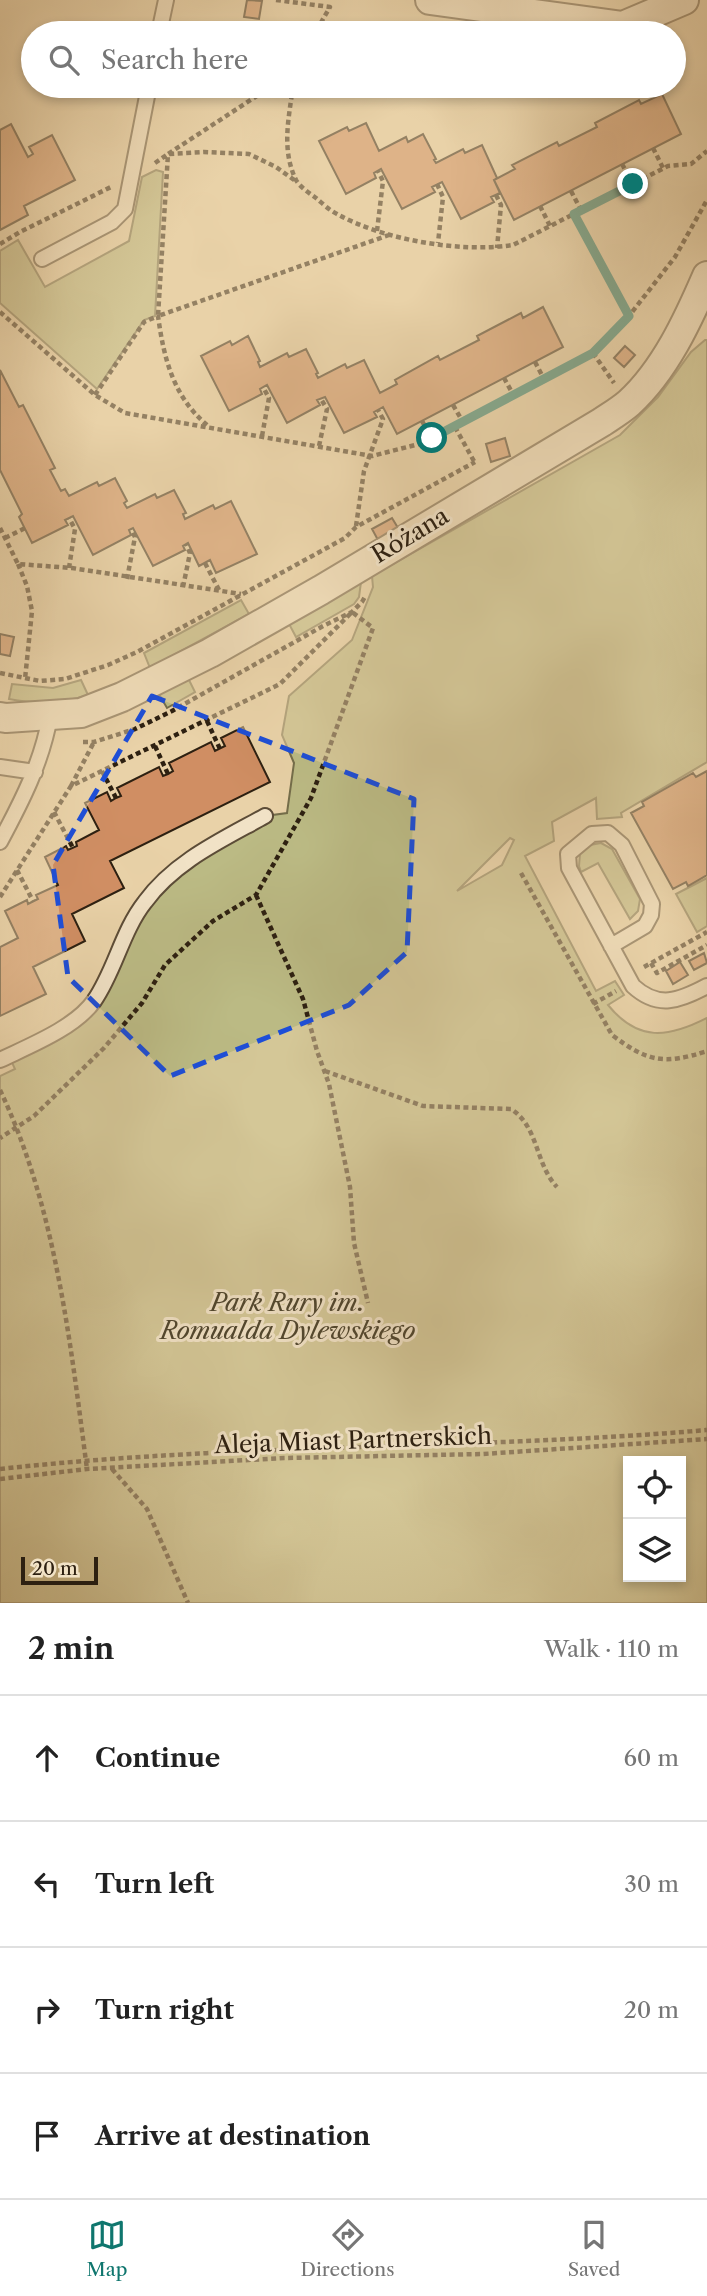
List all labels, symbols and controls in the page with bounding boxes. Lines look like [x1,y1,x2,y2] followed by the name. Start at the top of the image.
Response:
[21,21,686,98] search box
[45,41,83,79] icon: search
[101,44,248,76] text: Search here
[617,168,648,199] route end
[416,422,447,453] route start
[366,501,454,569] street label: Różana
[159,1288,415,1345] park label: Park Rury im. Romualda Dylewskiego
[213,1421,492,1459] street label: Aleja Miast Partnerskich
[623,1456,686,1582] map controls
[623,1456,686,1519] button: locate
[623,1519,686,1582] button: layers
[21,1554,98,1586] scale bar
[32,1557,78,1580] text: 20 m
[28,1630,114,1667] text: 2 min
[544,1635,679,1663] text: Walk · 110 m
[28,1739,66,1777] icon: ahead
[95,1742,220,1774] text: Continue
[623,1744,679,1772] text: 60 m
[28,1865,66,1903] icon: left
[95,1868,214,1900] text: Turn left
[624,1870,679,1898] text: 30 m
[28,1991,66,2029] icon: right
[95,1994,234,2026] text: Turn right
[624,1996,679,2024] text: 20 m
[28,2117,66,2155] icon: arrive
[95,2120,370,2152] text: Arrive at destination
[87,2216,127,2281] tab: Map
[301,2216,394,2281] tab: Directions
[568,2216,620,2281] tab: Saved

